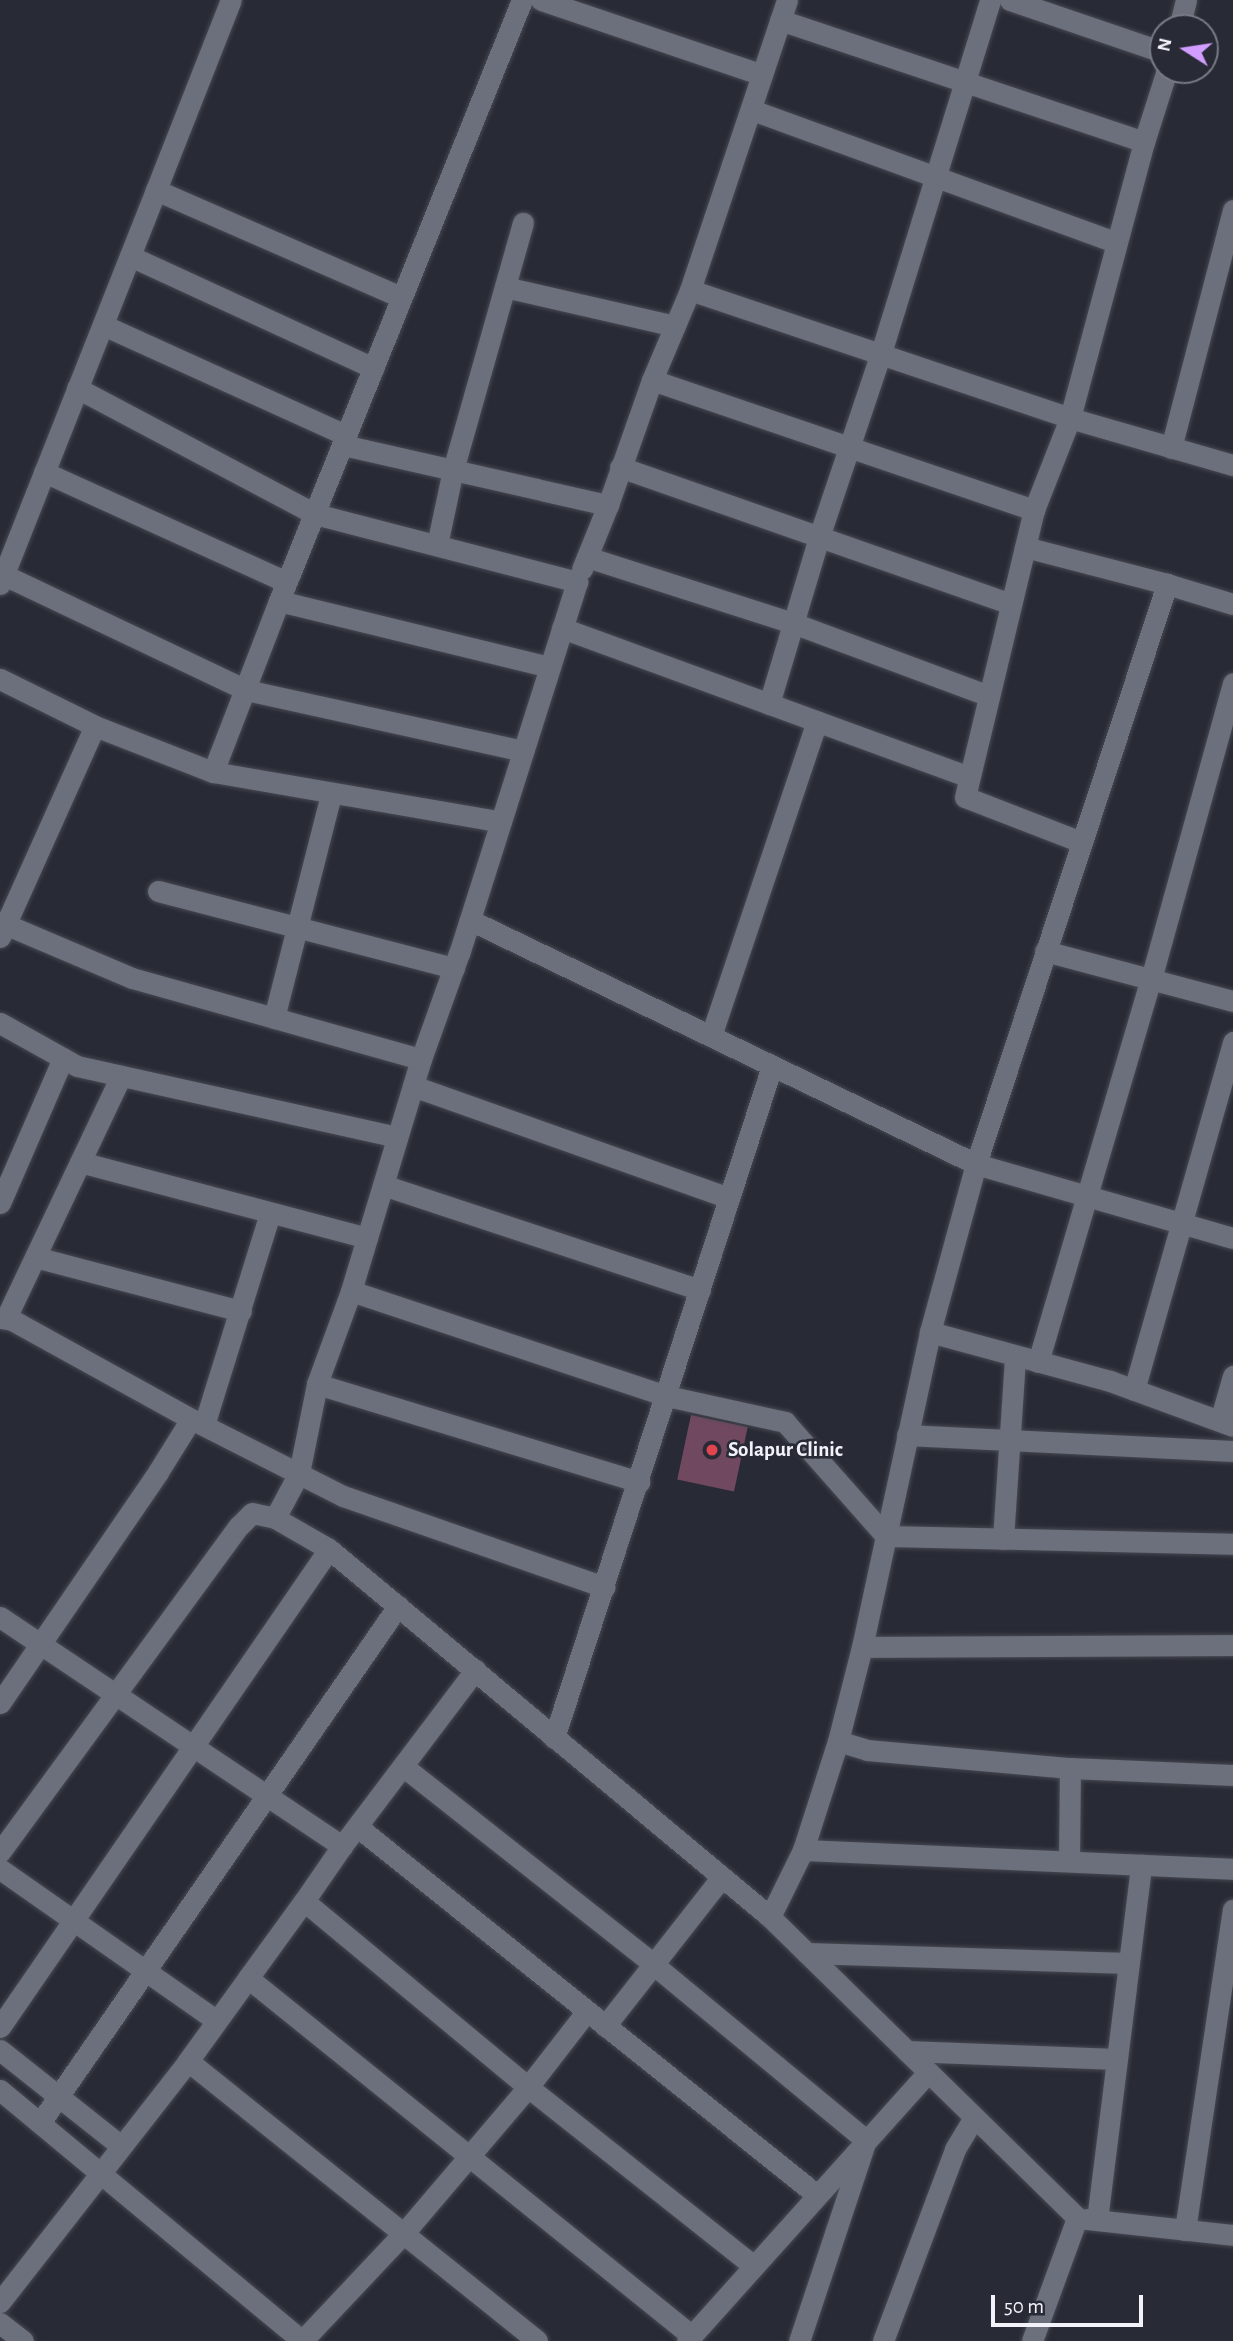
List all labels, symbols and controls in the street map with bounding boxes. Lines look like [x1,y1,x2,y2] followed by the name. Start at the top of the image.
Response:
[1149,14,1219,84] north arrow
[1154,37,1176,53] text: N
[728,1437,843,1463] place label: Solapur Clinic
[702,1440,722,1460] marker: Solapur Clinic
[995,2282,1147,2326] scale bar
[1004,2296,1044,2317] text: 50 m

